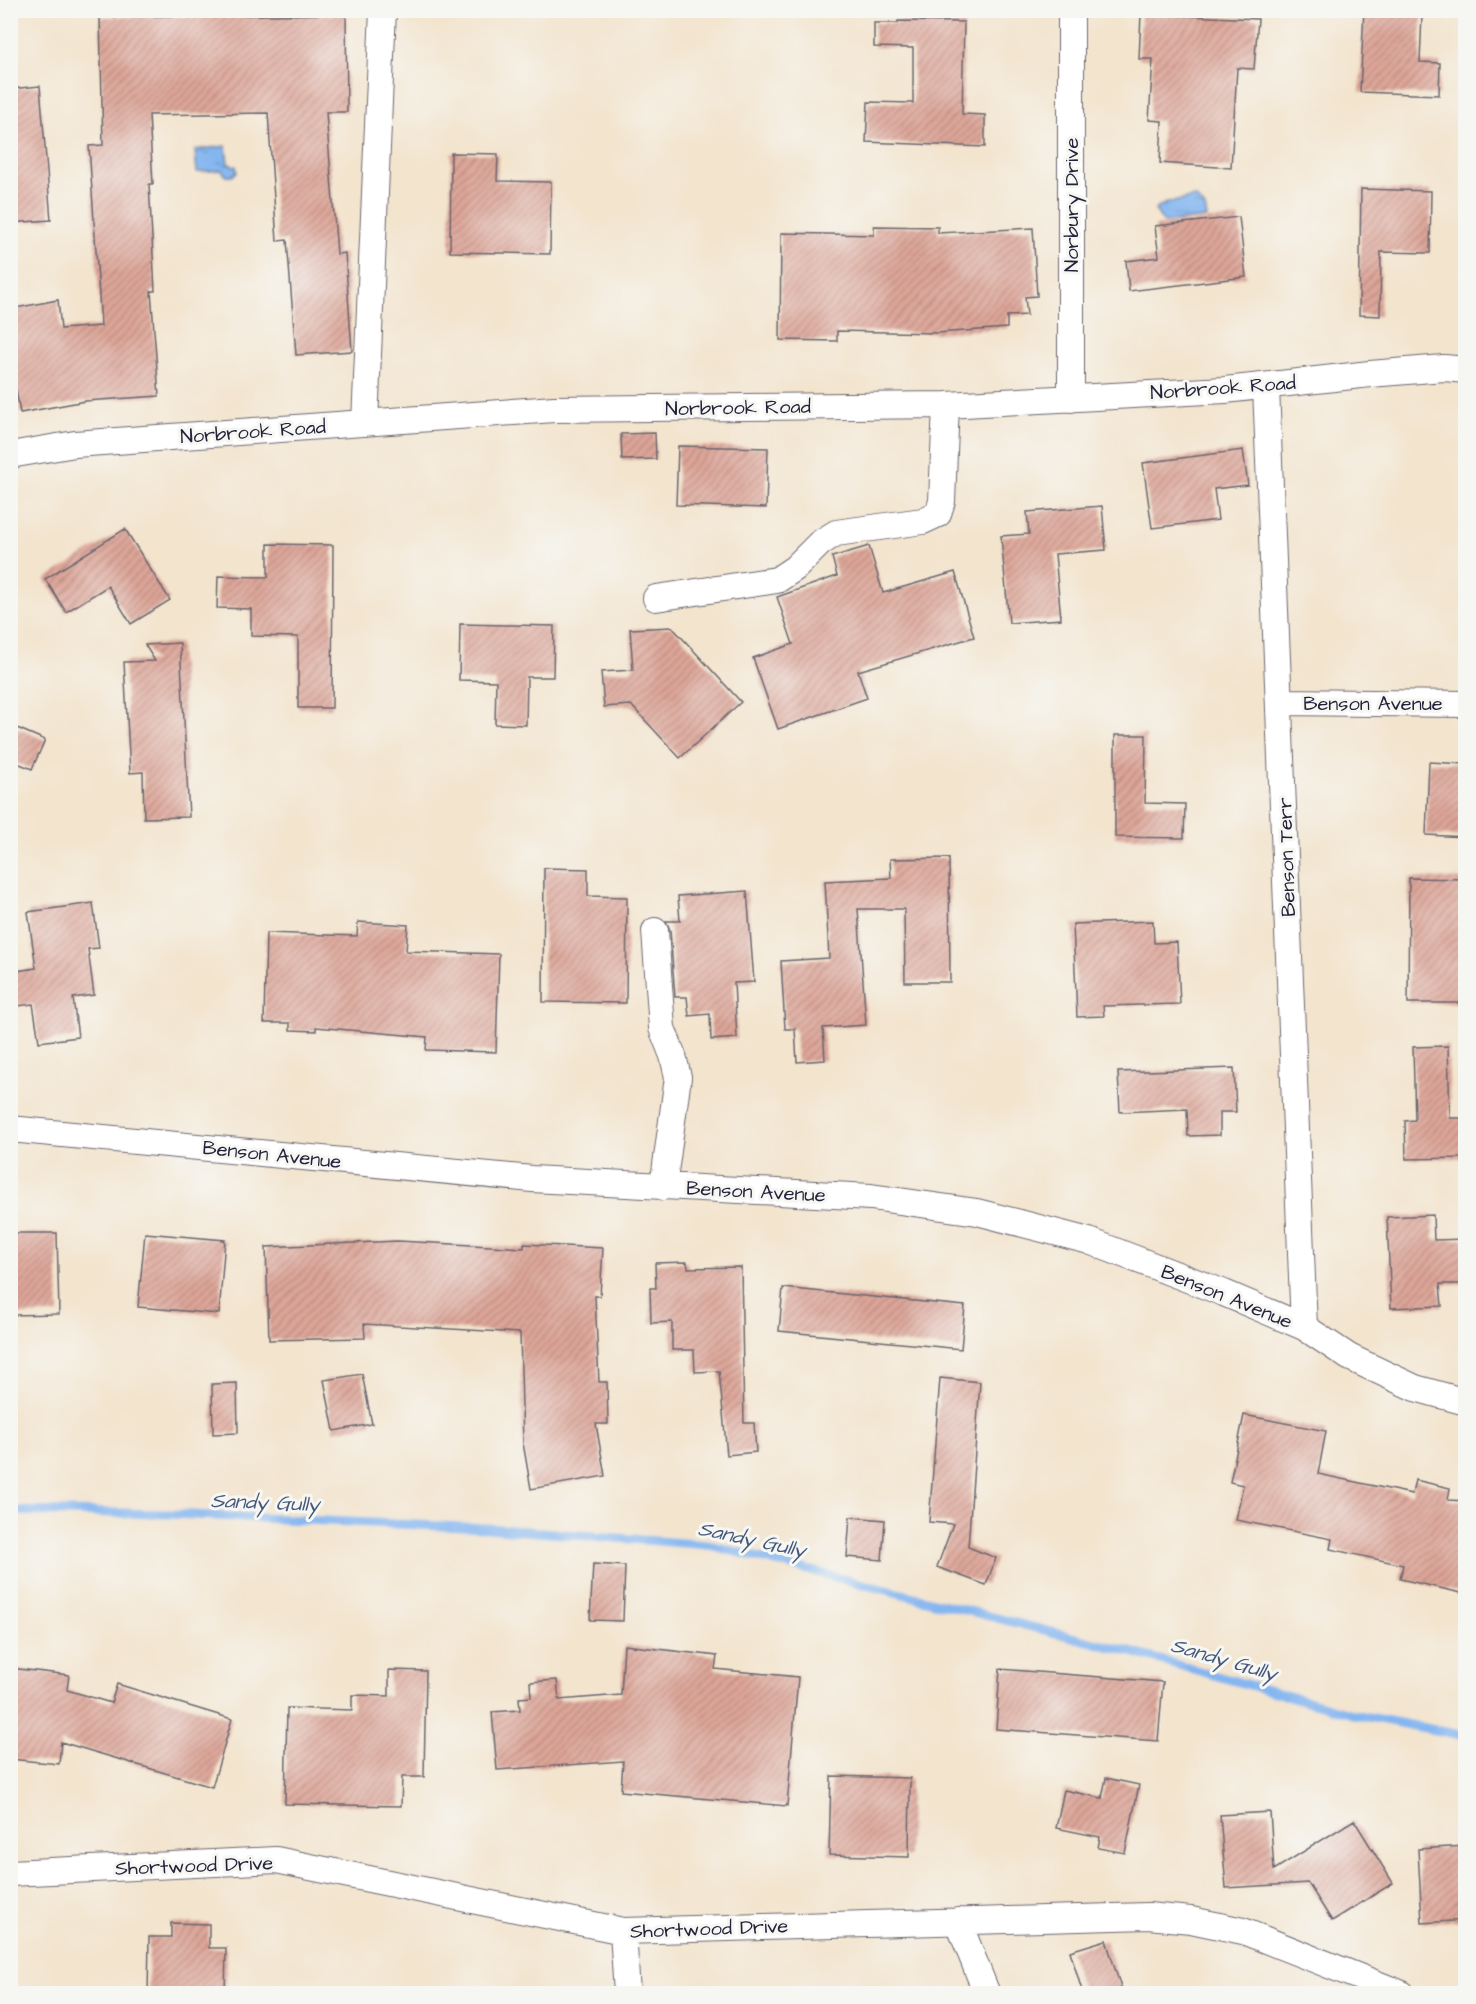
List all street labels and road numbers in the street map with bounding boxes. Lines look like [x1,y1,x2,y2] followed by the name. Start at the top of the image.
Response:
[1058,138,1087,272] street label: Norbury Drive
[1149,369,1297,407] street label: Norbrook Road
[665,393,811,423] street label: Norbrook Road
[179,413,327,451] street label: Norbrook Road
[1303,690,1443,718] street label: Benson Avenue
[1271,797,1303,917] street label: Benson Terr
[201,1134,343,1176] street label: Benson Avenue
[686,1174,826,1210] street label: Benson Avenue
[1157,1258,1297,1336] street label: Benson Avenue
[114,1849,274,1883] street label: Shortwood Drive
[629,1912,789,1946] street label: Shortwood Drive

